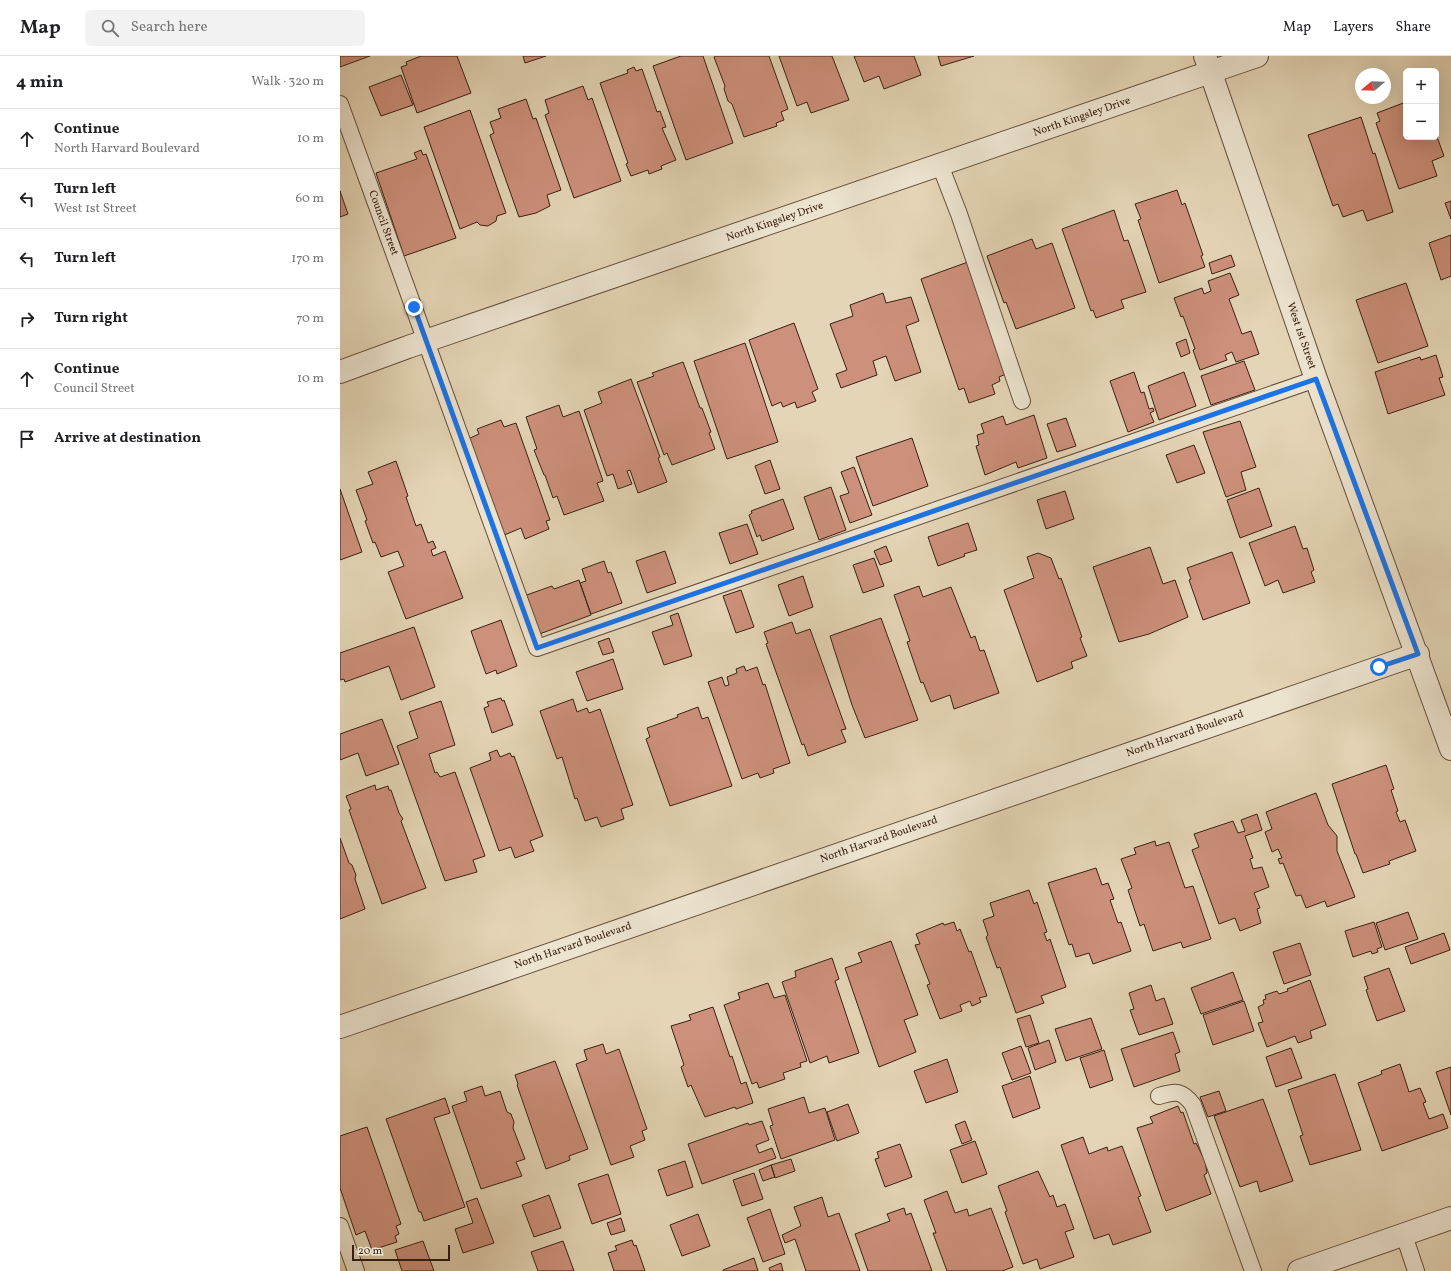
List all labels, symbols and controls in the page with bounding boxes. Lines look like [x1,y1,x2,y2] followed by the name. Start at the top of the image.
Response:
[85,10,365,46] search box
[20,15,61,41] text: Map
[99,17,121,39] icon: search
[131,17,208,38] text: Search here
[1283,18,1311,37] text: Map
[1333,18,1373,37] text: Layers
[1395,18,1431,37] text: Share
[1355,68,1391,104] north arrow
[1403,68,1439,140] map controls
[1403,68,1439,104] button: +
[16,71,63,94] text: 4 min
[251,73,324,91] text: Walk · 320 m
[1031,93,1133,141] street label: North Kingsley Drive
[1403,104,1439,140] button: −
[54,119,119,140] text: Continue
[16,128,38,150] icon: ahead
[297,130,324,148] text: 10 m
[54,140,200,158] text: North Harvard Boulevard
[54,179,116,200] text: Turn left
[16,188,38,210] icon: left
[364,188,402,258] street label: Council Street
[296,190,324,208] text: 60 m
[724,198,826,246] street label: North Kingsley Drive
[54,200,137,218] text: West 1st Street
[16,248,38,270] icon: left
[54,248,116,269] text: Turn left
[291,250,324,268] text: 170 m
[405,298,423,316] route end
[1283,300,1320,372] street label: West 1st Street
[16,308,38,330] icon: right
[54,308,128,329] text: Turn right
[296,310,324,328] text: 70 m
[54,359,119,380] text: Continue
[16,368,38,390] icon: ahead
[297,370,324,388] text: 10 m
[54,380,135,398] text: Council Street
[16,428,38,450] icon: arrive
[54,428,201,449] text: Arrive at destination
[1370,658,1388,676] route start
[1124,707,1246,761] street label: North Harvard Boulevard
[818,813,940,867] street label: North Harvard Boulevard
[512,919,634,973] street label: North Harvard Boulevard
[352,1243,450,1262] scale bar
[358,1244,382,1259] text: 20 m

